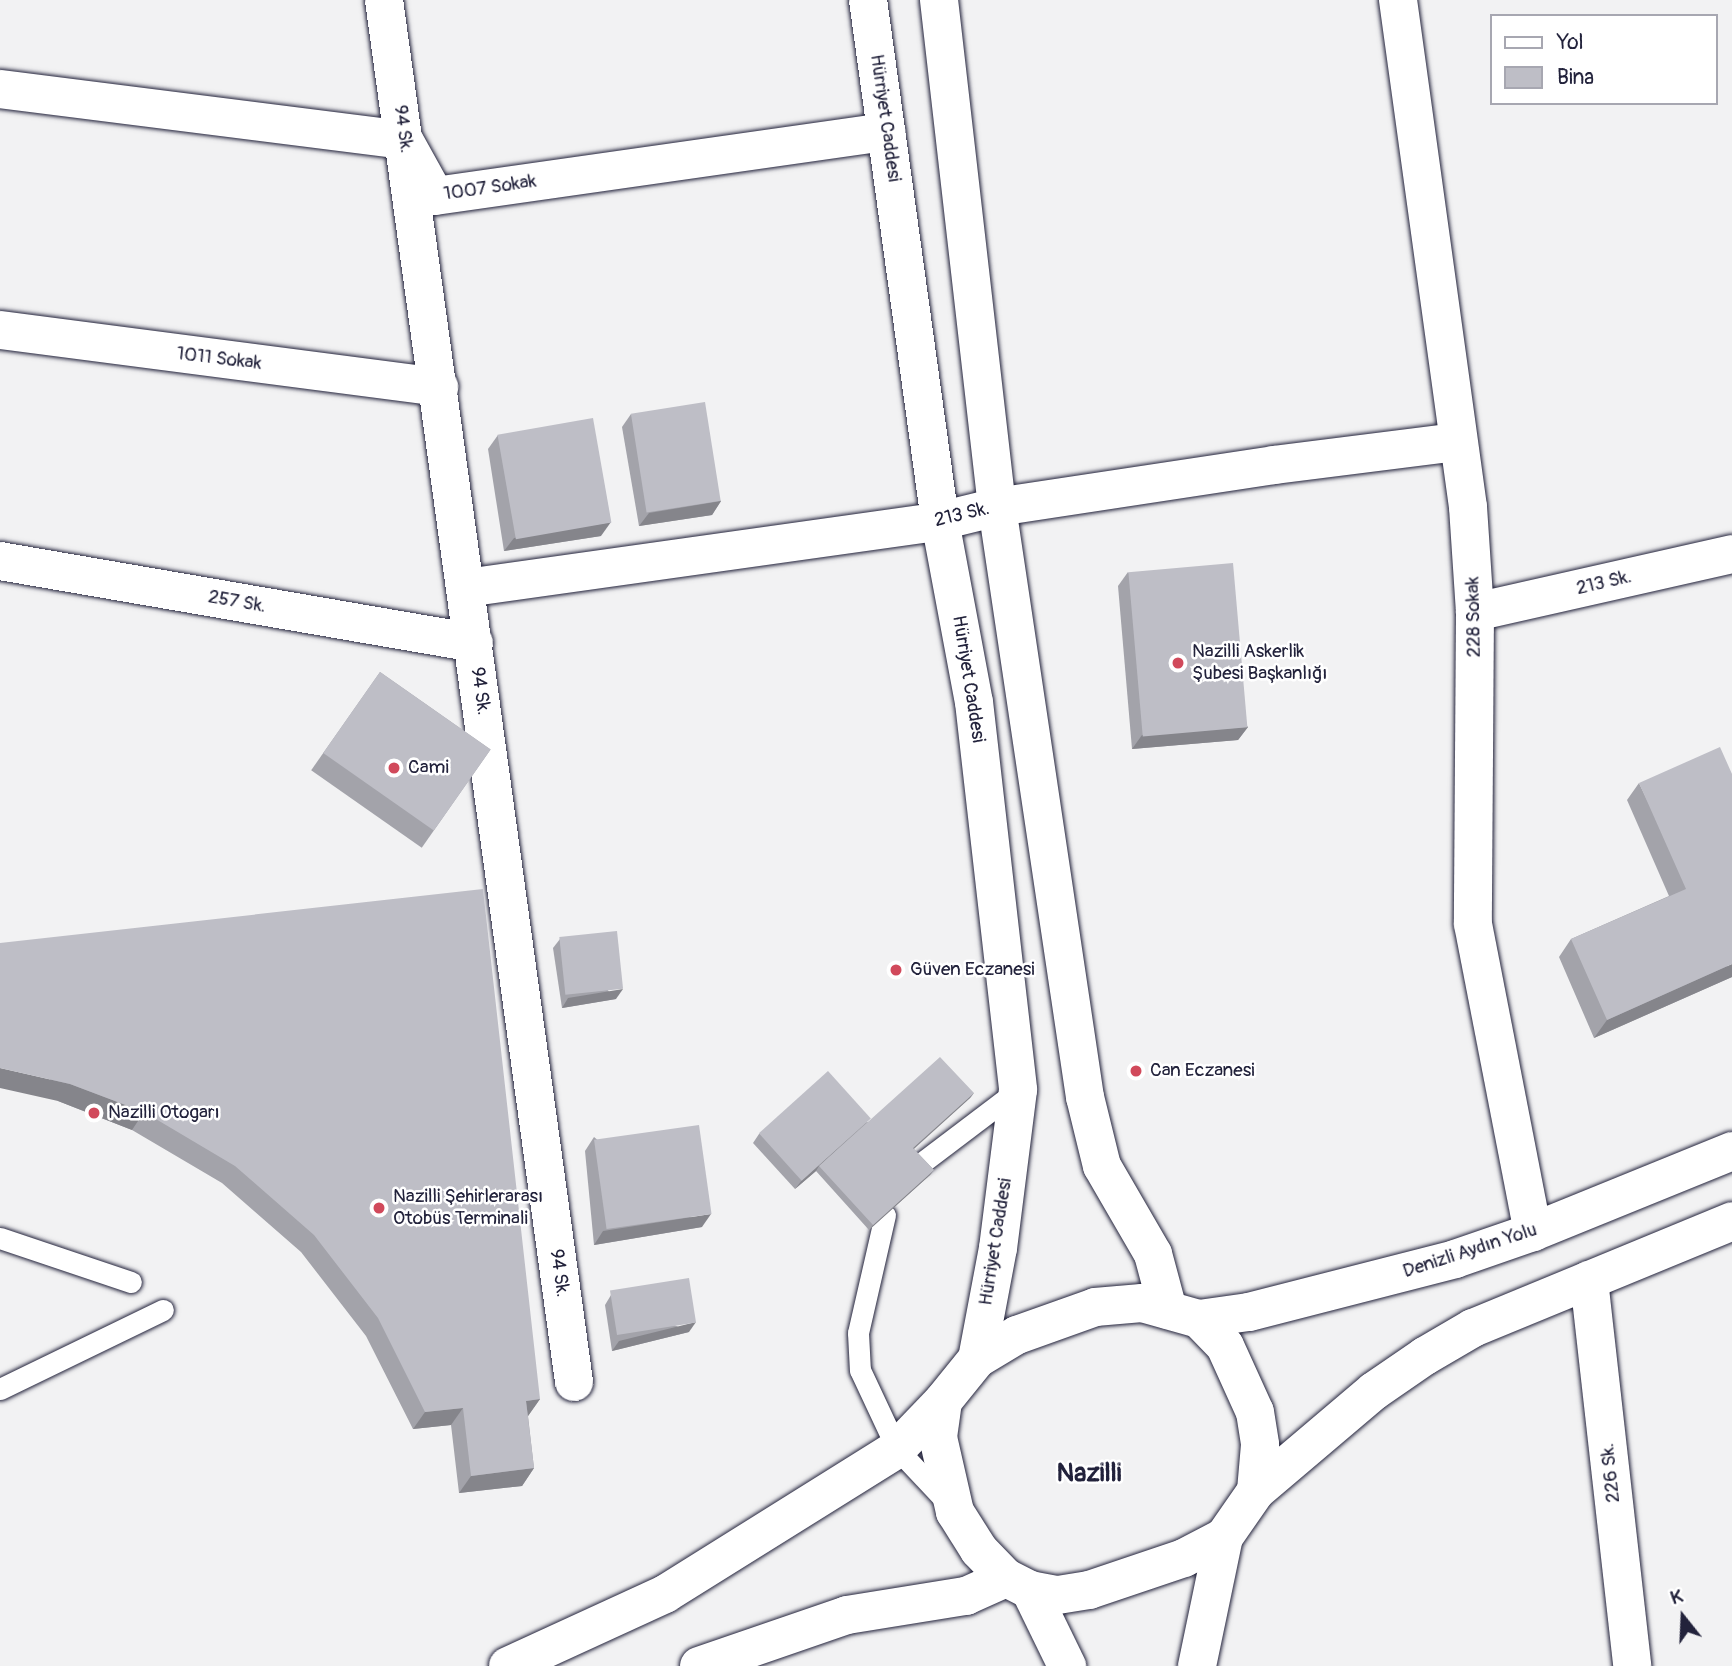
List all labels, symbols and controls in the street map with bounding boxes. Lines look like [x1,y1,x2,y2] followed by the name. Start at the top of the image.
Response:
[1490,14,1718,105] legend
[1557,29,1584,56] text: Yol
[865,53,905,183] street label: Hürriyet Caddesi
[1557,64,1594,91] text: Bina
[388,104,418,154] street label: 94 Sk.
[442,170,538,206] street label: 1007 Sokak
[175,342,263,376] street label: 1011 Sokak
[932,498,992,532] street label: 213 Sk.
[1574,566,1634,600] street label: 213 Sk.
[1462,576,1486,658] street label: 228 Sokak
[206,586,268,618] street label: 257 Sk.
[947,614,989,744] street label: Hürriyet Caddesi
[1192,641,1327,685] place label: Nazilli Askerlik Şubesi Başkanlığı
[1170,655,1186,671] marker: Nazilli Askerlik Şubesi Başkanlığı
[465,666,495,716] street label: 94 Sk.
[408,757,449,779] place label: Cami
[386,760,402,776] marker: Cami
[910,959,1035,981] place label: Güven Eczanesi
[888,962,904,978] marker: Güven Eczanesi
[1150,1060,1255,1082] place label: Can Eczanesi
[1128,1063,1144,1079] marker: Can Eczanesi
[108,1102,220,1124] place label: Nazilli Otogarı
[86,1105,102,1121] marker: Nazilli Otogarı
[975,1177,1017,1307] street label: Hürriyet Caddesi
[393,1186,543,1230] place label: Nazilli Şehirlerarası Otobüs Terminali
[371,1200,387,1216] marker: Nazilli Şehirlerarası Otobüs Terminali
[1400,1219,1540,1283] street label: Denizli Aydın Yolu
[544,1248,574,1298] street label: 94 Sk.
[1597,1442,1625,1504] street label: 226 Sk.
[1057,1458,1121,1490] district label: Nazilli
[1648,1582,1718,1652] north arrow
[1667,1584,1686,1610] text: K

